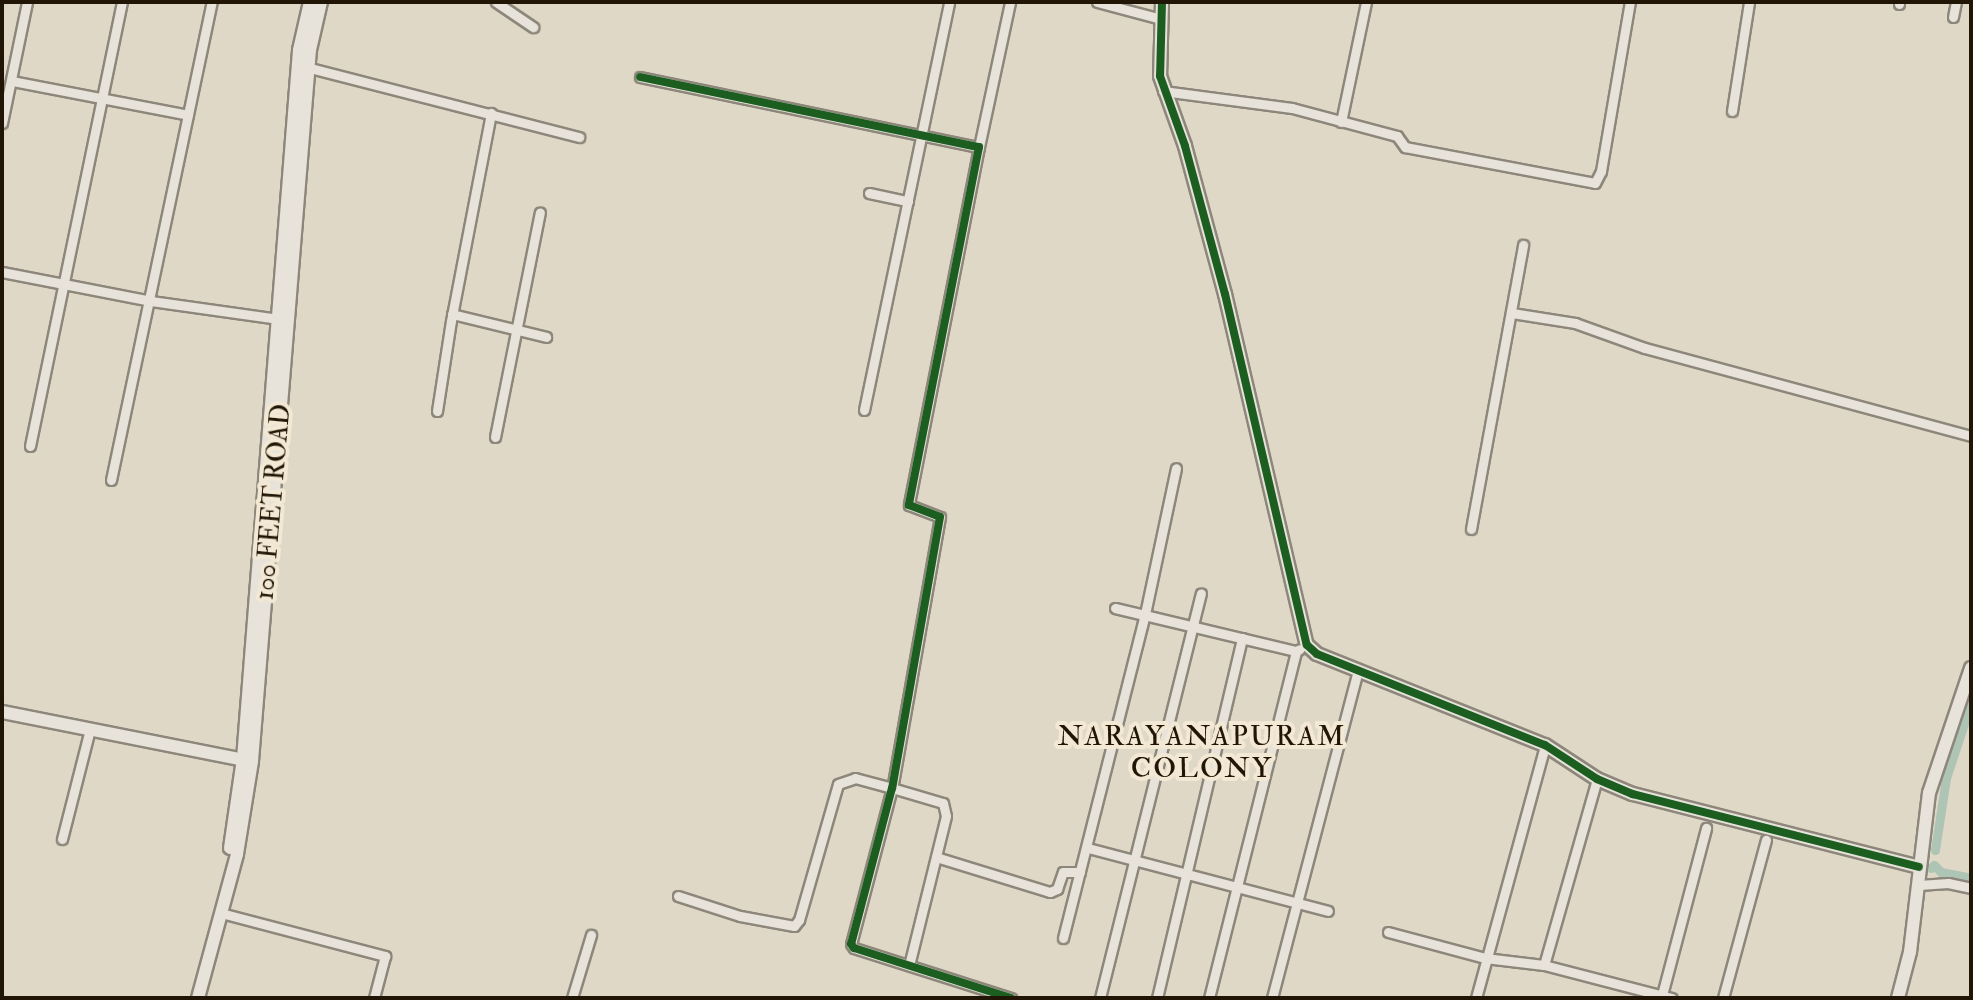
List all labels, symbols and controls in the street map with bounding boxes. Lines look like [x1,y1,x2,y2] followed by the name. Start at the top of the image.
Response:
[250,403,298,601] street label: 100 FEET ROAD
[1058,720,1346,786] district label: NARAYANAPURAM COLONY

